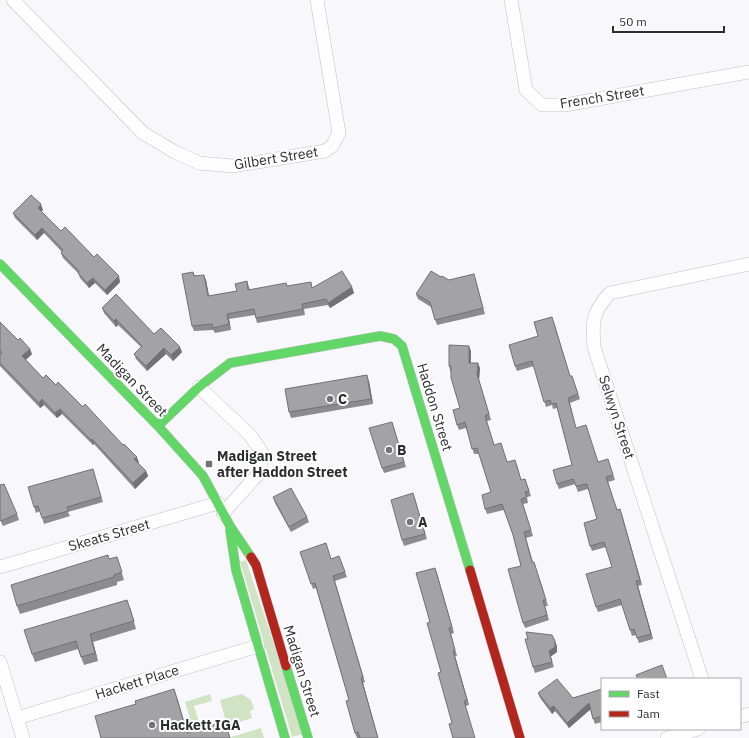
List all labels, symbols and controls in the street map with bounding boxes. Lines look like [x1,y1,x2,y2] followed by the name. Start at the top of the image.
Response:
[613,8,724,34] scale bar
[619,14,647,29] text: 50 m
[559,81,645,113] street label: French Street
[233,142,319,174] street label: Gilbert Street
[93,340,172,420] street label: Madigan Street
[413,361,457,453] street label: Haddon Street
[595,373,639,461] street label: Selwyn Street
[338,390,347,408] place label: C
[325,394,335,404] marker: C
[397,441,406,459] place label: B
[384,445,394,455] marker: B
[217,447,348,481] place label: Madigan Street after Haddon Street
[204,459,214,469] marker: Madigan Street after Haddon Street
[418,513,428,531] place label: A
[66,515,152,555] street label: Skeats Street
[405,517,415,527] marker: A
[280,623,325,719] street label: Madigan Street
[93,661,181,703] street label: Hackett Place
[601,678,741,730] legend
[637,686,660,701] text: Fast
[637,706,660,721] text: Jam
[160,716,241,734] place label: Hackett IGA
[147,720,157,730] marker: Hackett IGA

